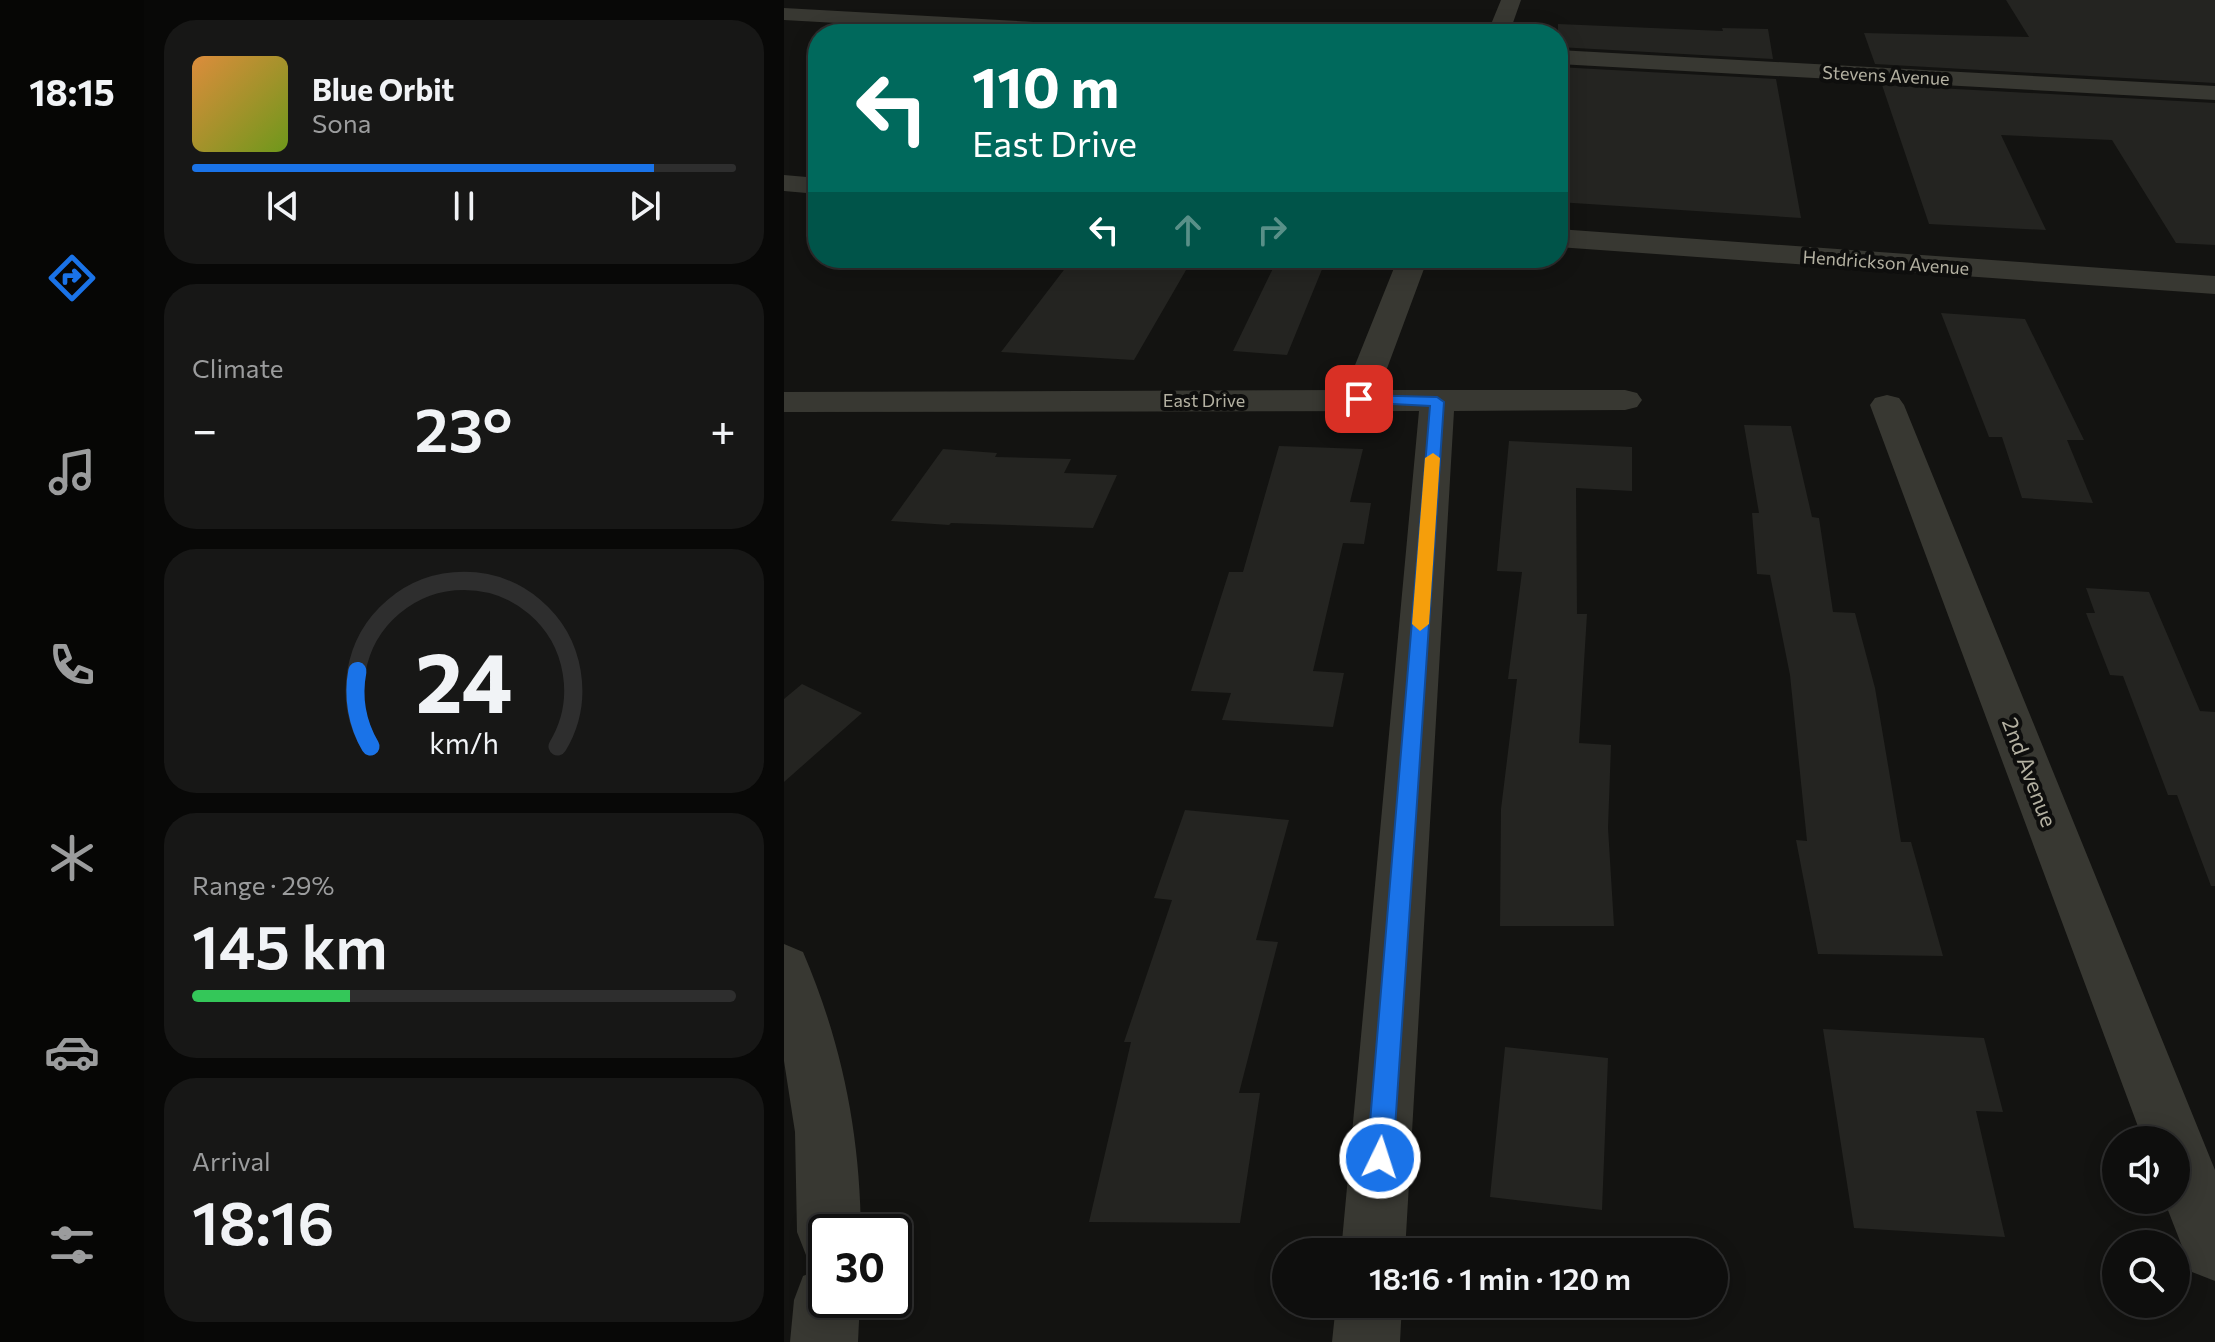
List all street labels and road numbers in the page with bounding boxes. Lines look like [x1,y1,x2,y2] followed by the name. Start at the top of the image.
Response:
[1822,61,1950,89] street label: Stevens Avenue
[1802,245,1970,279] street label: Hendrickson Avenue
[1163,389,1245,411] street label: East Drive
[1997,713,2063,831] street label: 2nd Avenue

